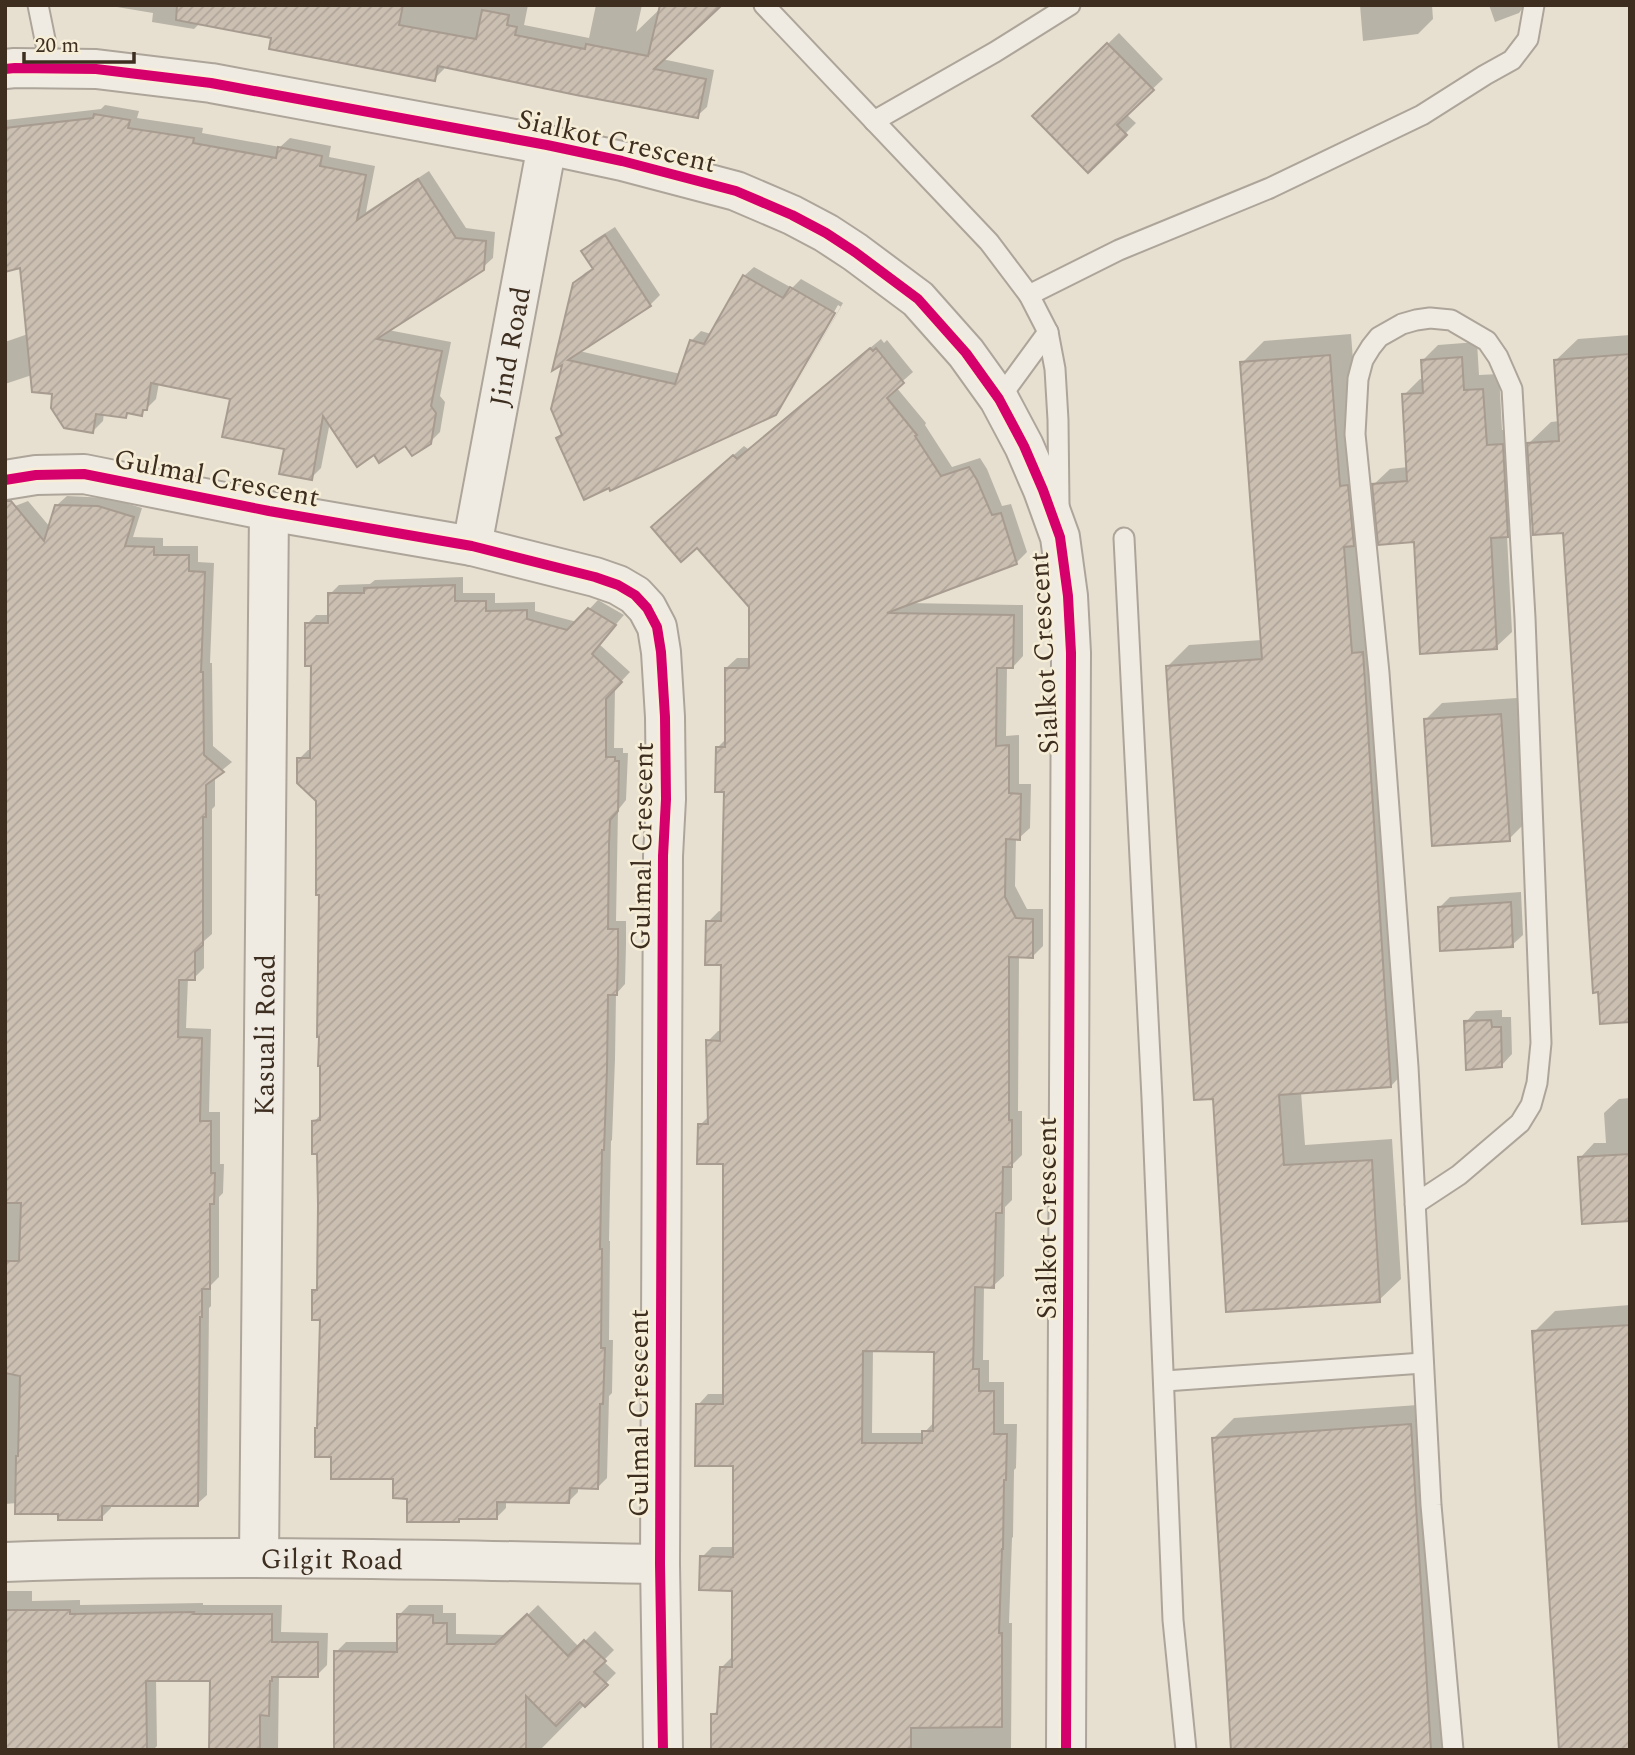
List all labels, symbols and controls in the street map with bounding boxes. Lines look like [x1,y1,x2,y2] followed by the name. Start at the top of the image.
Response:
[24,21,135,65] scale bar
[35,30,79,62] text: 20 m
[513,98,720,185] street label: Sialkot Crescent
[478,283,543,410] street label: Jind Road
[110,437,323,519] street label: Gulmal Crescent
[1018,550,1071,755] street label: Sialkot Crescent
[619,741,666,951] street label: Gulmal Crescent
[243,954,288,1116] street label: Kasuali Road
[1026,1117,1069,1319] street label: Sialkot Crescent
[618,1309,661,1517] street label: Gulmal Crescent
[261,1538,404,1582] street label: Gilgit Road

